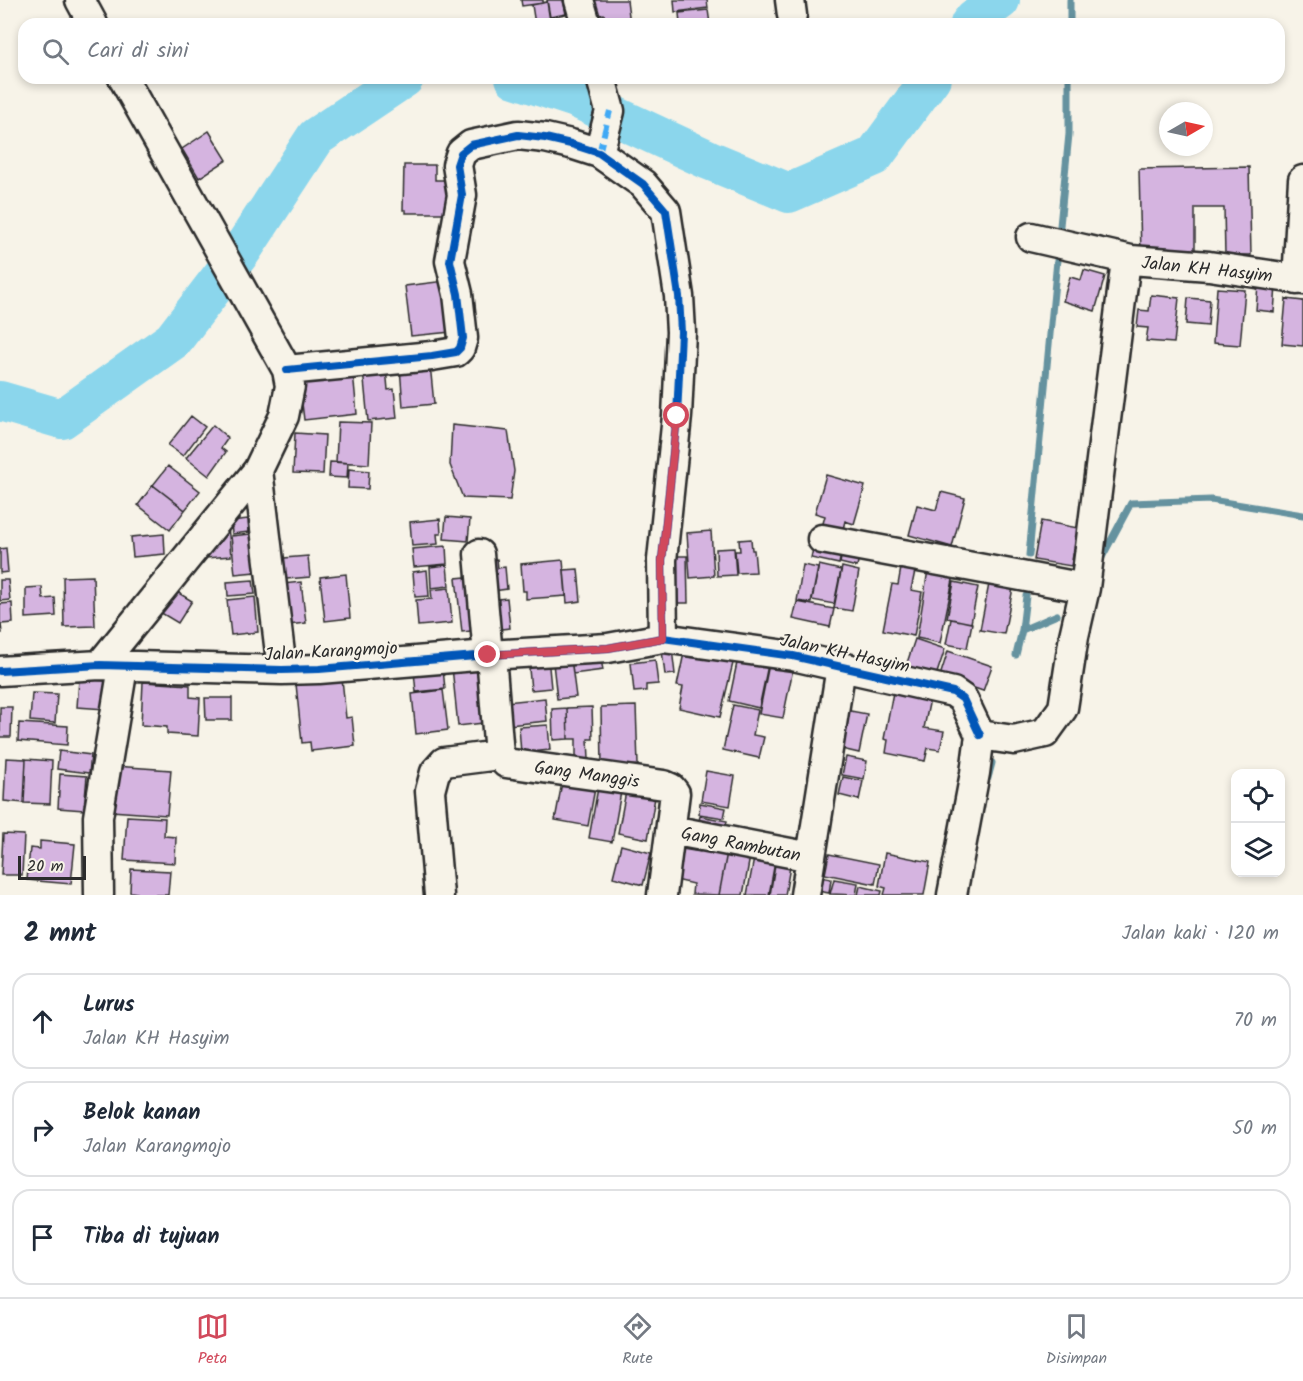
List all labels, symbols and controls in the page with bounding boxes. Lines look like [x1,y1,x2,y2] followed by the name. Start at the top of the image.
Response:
[18,18,1285,84] search box
[87,34,188,69] text: Cari di sini
[39,35,72,68] icon: search
[1159,102,1213,156] north arrow
[1140,249,1274,292] street label: Jalan KH Hasyim
[663,402,689,428] route start
[777,627,912,682] street label: Jalan KH Hasyim
[264,635,398,670] street label: Jalan Karangmojo
[474,641,500,667] route end
[532,754,642,797] street label: Gang Manggis
[1231,769,1285,877] map controls
[1231,769,1285,823] button: locate
[678,820,803,871] street label: Gang Rambutan
[1231,823,1285,877] button: layers
[18,853,86,880] scale bar
[27,854,63,879] text: 20 m
[24,913,97,955] text: 2 mnt
[1122,918,1279,950] text: Jalan kaki · 120 m
[83,988,135,1023] text: Lurus
[26,1005,59,1038] icon: ahead
[1234,1005,1277,1037] text: 70 m
[83,1023,229,1055] text: Jalan KH Hasyim
[83,1096,200,1131] text: Belok kanan
[26,1113,59,1146] icon: right
[1232,1113,1277,1145] text: 50 m
[83,1131,231,1163] text: Jalan Karangmojo
[83,1220,219,1255] text: Tiba di tujuan
[26,1221,59,1254] icon: arrive
[196,1310,229,1371] tab: Peta
[621,1310,654,1371] tab: Rute
[1046,1310,1107,1371] tab: Disimpan

